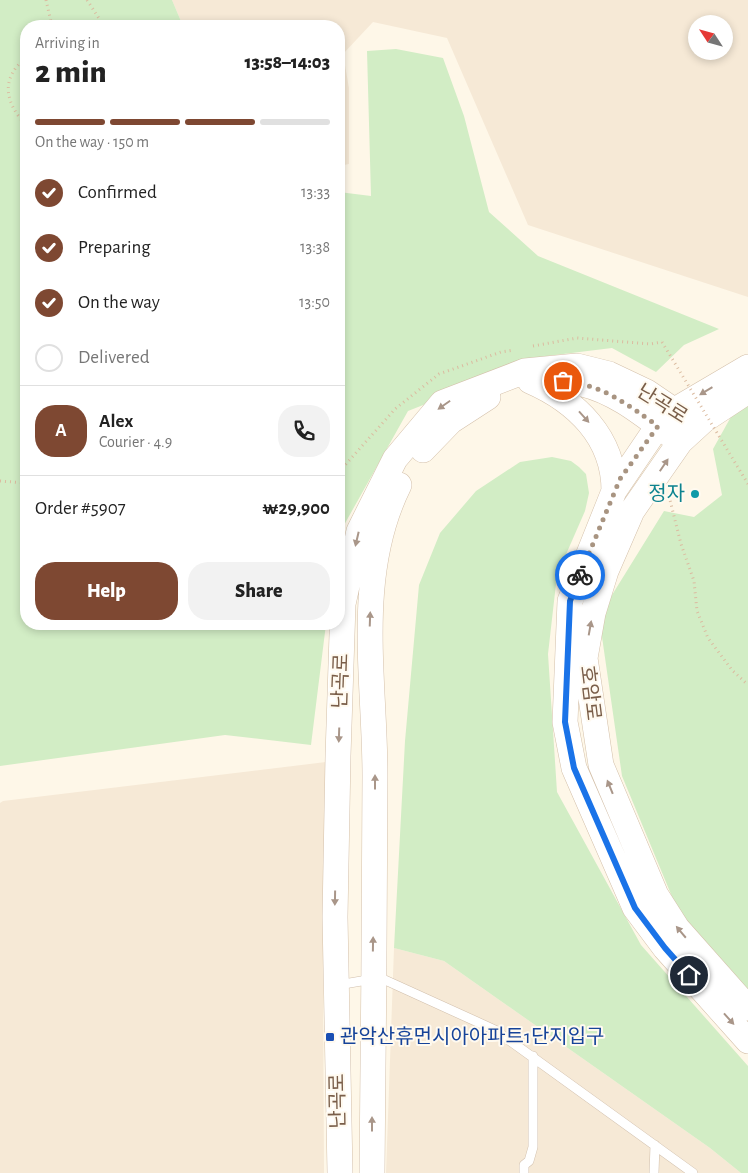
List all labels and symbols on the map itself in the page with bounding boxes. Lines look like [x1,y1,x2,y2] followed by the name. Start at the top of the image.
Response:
[688,15,732,60] north arrow
[542,360,584,402] pin
[633,380,691,427] street label: 난곡로
[700,387,713,396] one-way arrow
[437,400,451,409] one-way arrow
[578,411,590,423] one-way arrow
[659,458,669,472] one-way arrow
[648,483,685,504] place label: 정자
[689,488,701,500] marker: 정자
[353,532,361,547] one-way arrow
[555,550,605,600] courier
[366,611,374,627] one-way arrow
[587,619,595,635] one-way arrow
[329,653,352,709] street label: 난곡로
[577,664,604,722] street label: 호암로
[335,727,343,743] one-way arrow
[371,774,379,790] one-way arrow
[606,779,614,794] one-way arrow
[331,890,339,906] one-way arrow
[675,926,686,939] one-way arrow
[369,936,377,952] one-way arrow
[668,954,710,996] pin
[723,1012,734,1025] one-way arrow
[340,1026,604,1047] place label: 관악산휴먼시아아파트1단지입구
[324,1031,336,1043] marker: 관악산휴먼시아아파트1단지입구
[327,1073,348,1129] street label: 난곡로
[368,1116,376,1132] one-way arrow

